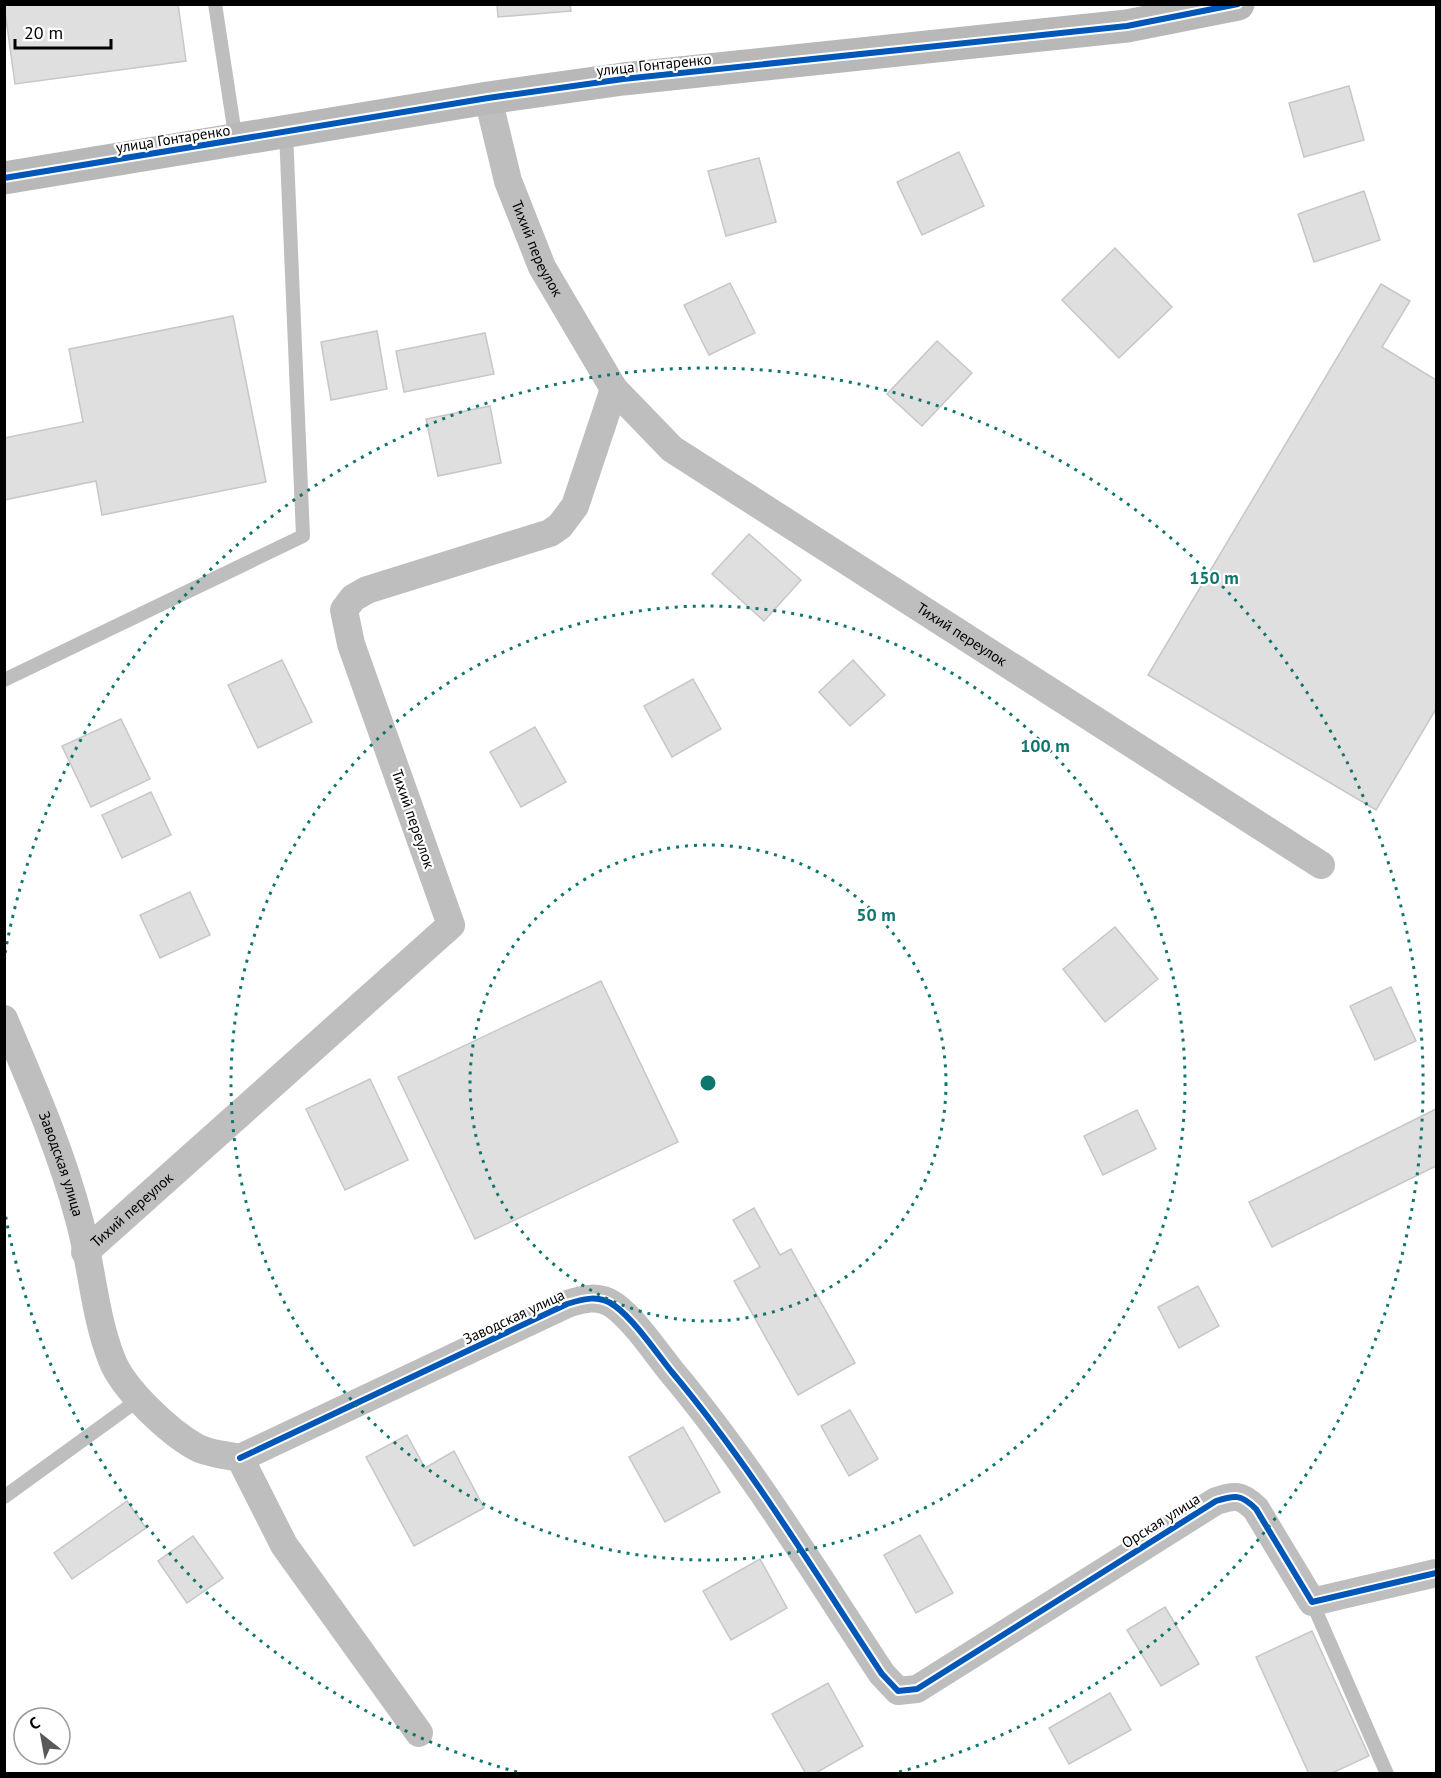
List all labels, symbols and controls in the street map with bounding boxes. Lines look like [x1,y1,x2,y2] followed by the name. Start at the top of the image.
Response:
[15,12,111,50] scale bar
[24,21,63,44] text: 20 m
[595,49,712,80] street label: улица Гонтаренко
[114,120,231,157] street label: улица Гонтаренко
[508,198,568,301] street label: Тихий переулок
[1189,566,1239,589] text: 150 m
[913,598,1011,671] street label: Тихий переулок
[1020,734,1070,757] text: 100 m
[388,767,440,872] street label: Тихий переулок
[856,903,896,926] text: 50 m
[698,1073,718,1093] centre of rings
[35,1109,88,1219] street label: Заводская улица
[87,1167,177,1251] street label: Тихий переулок
[460,1285,568,1348] street label: Заводская улица
[1118,1489,1204,1552] street label: Орская улица
[12,1706,72,1766] north arrow
[25,1712,43,1734] text: С

